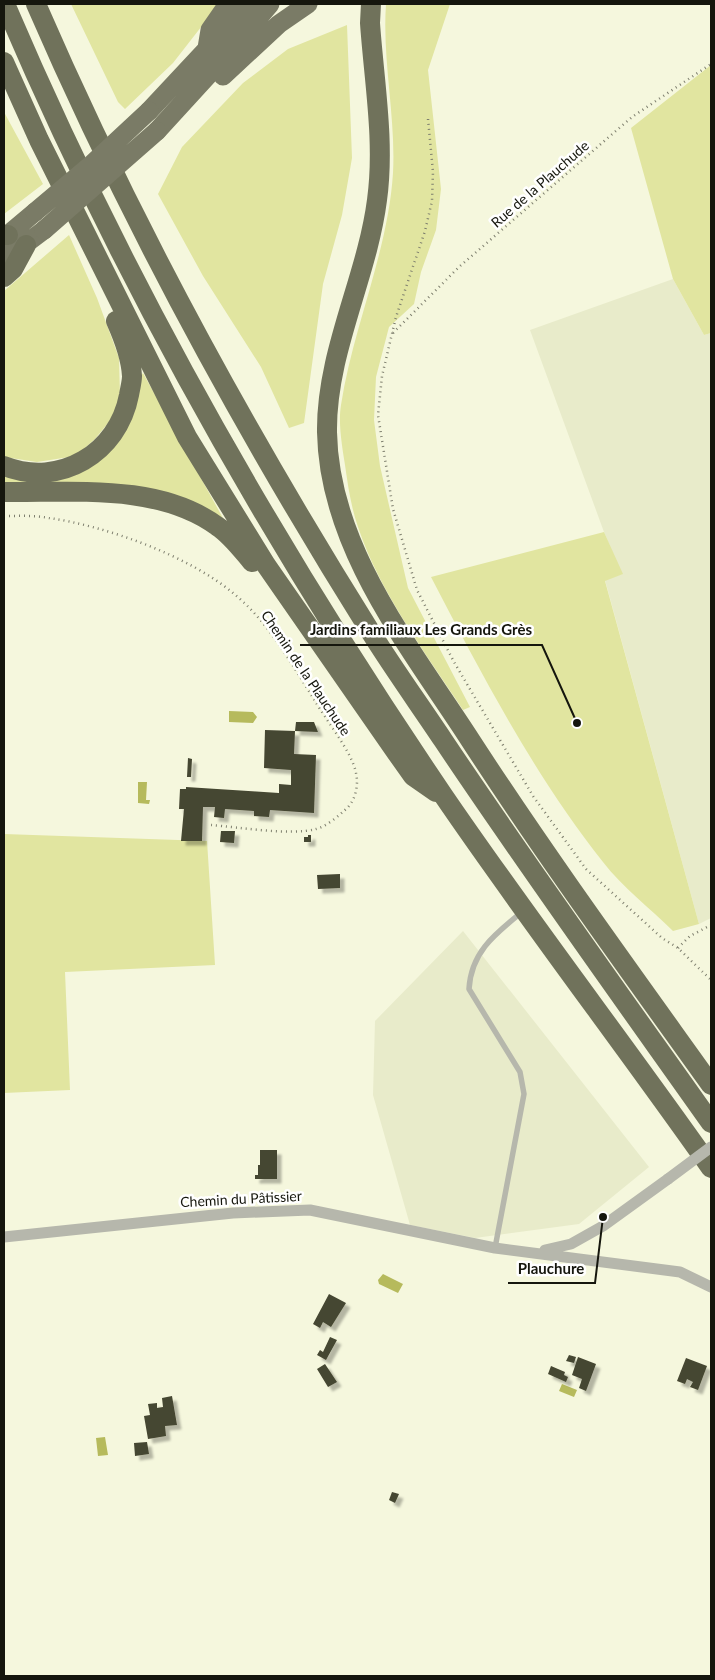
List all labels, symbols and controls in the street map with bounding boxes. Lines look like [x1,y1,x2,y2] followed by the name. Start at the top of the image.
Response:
[487,137,592,231] street label: Rue de la Plauchude
[258,607,355,739] street label: Chemin de la Plauchude
[300,615,542,645] callout: Jardins familiaux Les Grands Grès
[310,620,532,638] text: Jardins familiaux Les Grands Grès
[180,1187,302,1210] street label: Chemin du Pâtissier
[508,1253,595,1283] callout: Plauchure
[518,1259,584,1277] text: Plauchure

